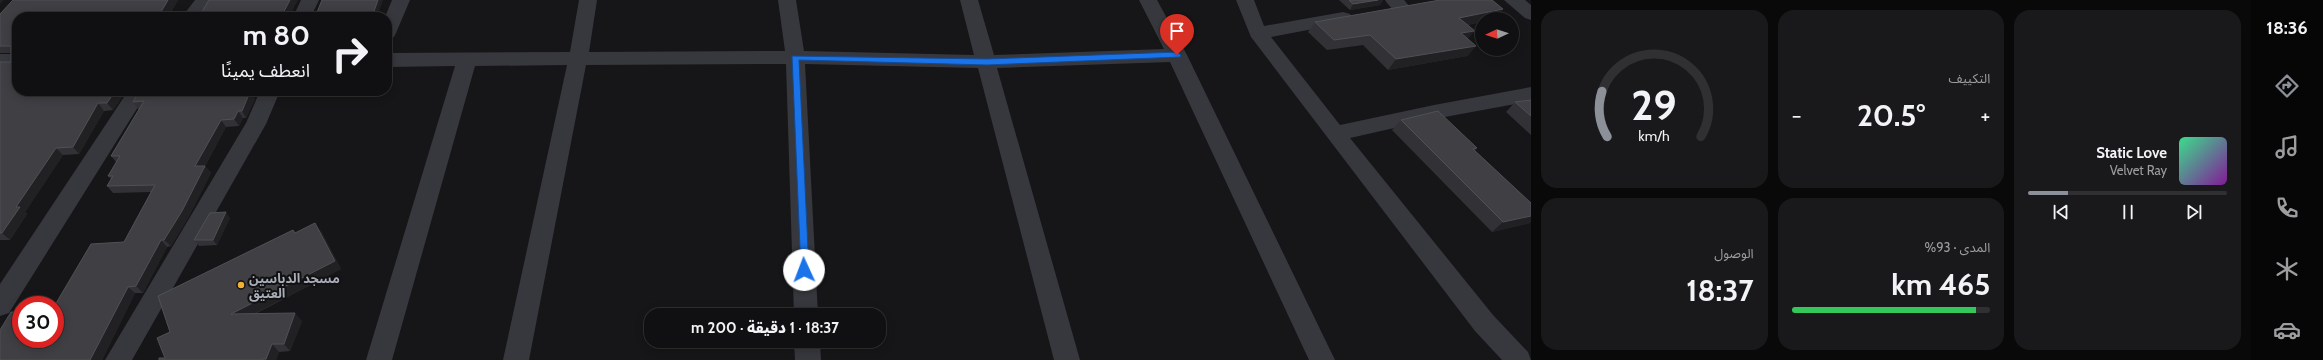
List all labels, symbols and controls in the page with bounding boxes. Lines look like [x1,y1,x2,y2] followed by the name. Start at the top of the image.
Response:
[1475,12,1519,56] north arrow
[1475,12,1519,56] map controls
[1160,14,1194,55] pin
[2266,17,2308,39] text: 18:36
[243,18,310,52] text: 80 m
[1166,20,1188,42] icon: arrive
[324,28,376,80] icon: right
[221,60,310,82] text: انعطف يمينًا
[1948,70,1990,86] text: التكييف
[2273,72,2301,100] icon: directions
[1632,80,1677,130] text: 29
[1857,97,1925,134] text: 20.5°
[1792,102,1801,129] text: −
[1981,102,1990,129] text: +
[1639,126,1670,144] text: km/h
[2273,133,2301,161] icon: music
[2096,144,2167,162] text: Static Love
[2110,162,2167,178] text: Velvet Ray
[2273,194,2301,222] icon: phone
[2050,201,2072,223] icon: previous
[2117,201,2139,223] icon: pause
[2183,201,2205,223] icon: next
[1925,239,1990,255] text: المدى · 93%
[1714,245,1754,261] text: الوصول
[783,249,825,291] position arrow
[2273,255,2301,283] icon: climate
[1891,266,1990,303] text: 465 km
[249,270,340,302] place label: مسجد الدباسين العتيق
[1686,272,1754,309] text: 18:37
[236,280,246,290] marker: مسجد الدباسين العتيق
[12,296,64,348] speed limit sign: 30
[2273,316,2301,344] icon: car
[691,319,839,337] text: 18:37 · 1 دقيقة · 200 m

